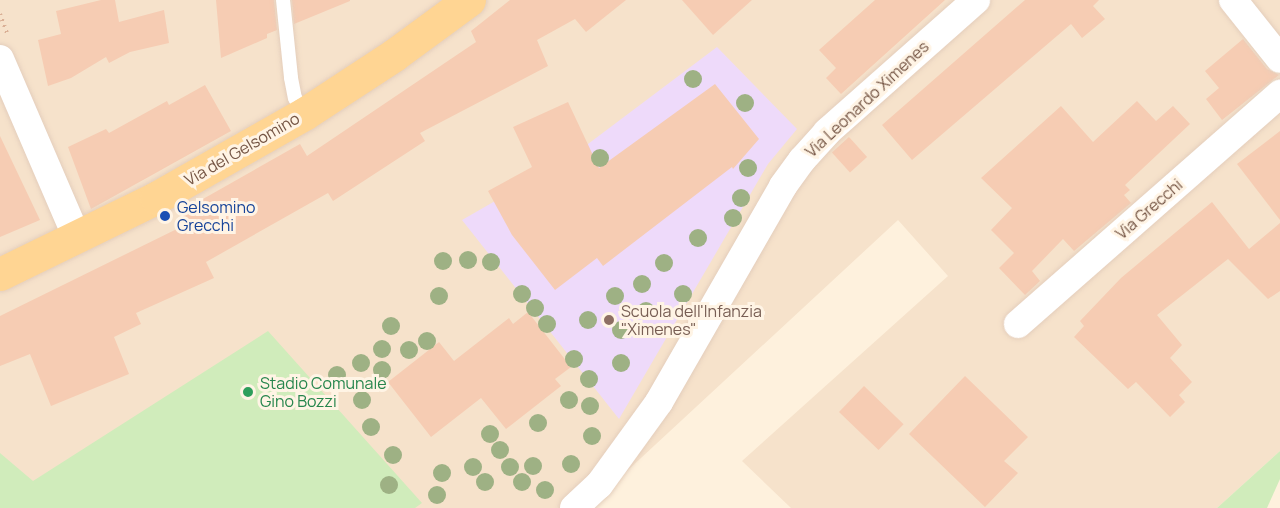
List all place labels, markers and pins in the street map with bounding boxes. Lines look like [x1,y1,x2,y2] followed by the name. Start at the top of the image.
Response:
[177,197,255,235] place label: Gelsomino Grecchi
[158,209,172,223] marker: Gelsomino Grecchi
[621,301,762,339] place label: Scuola dell'Infanzia "Ximenes"
[602,313,616,327] marker: Scuola dell'Infanzia "Ximenes"
[260,373,387,411] place label: Stadio Comunale Gino Bozzi
[241,385,255,399] marker: Stadio Comunale Gino Bozzi

